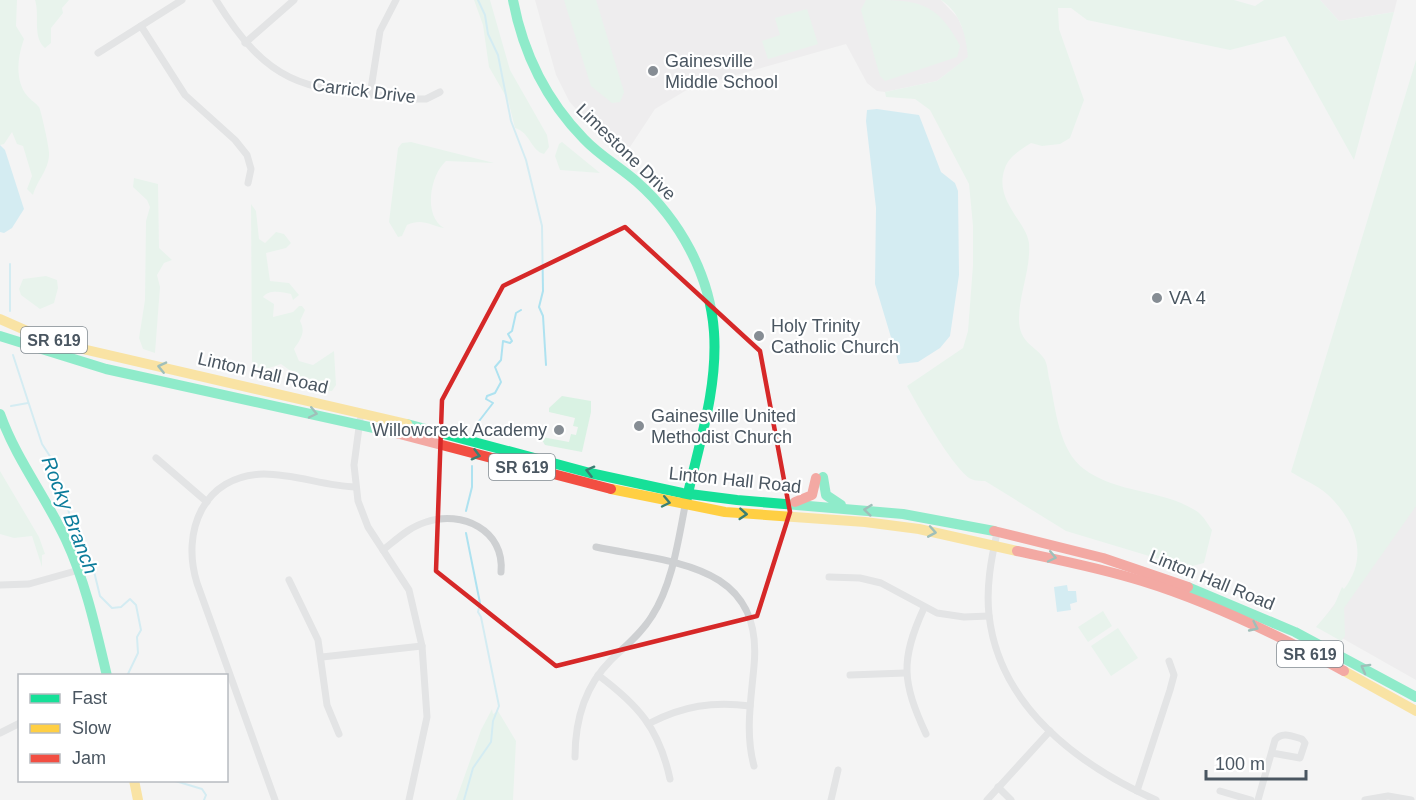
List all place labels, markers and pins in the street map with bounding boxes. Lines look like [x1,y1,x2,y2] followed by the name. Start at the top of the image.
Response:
[665,51,778,92] place label: Gainesville Middle School
[646,64,660,78] marker: Gainesville Middle School
[1169,288,1206,308] place label: VA 4
[1150,291,1164,305] marker: VA 4
[771,316,899,357] place label: Holy Trinity Catholic Church
[752,329,766,343] marker: Holy Trinity Catholic Church
[651,406,796,447] place label: Gainesville United Methodist Church
[632,419,646,433] marker: Gainesville United Methodist Church
[372,420,547,440] place label: Willowcreek Academy
[552,423,566,437] marker: Willowcreek Academy

